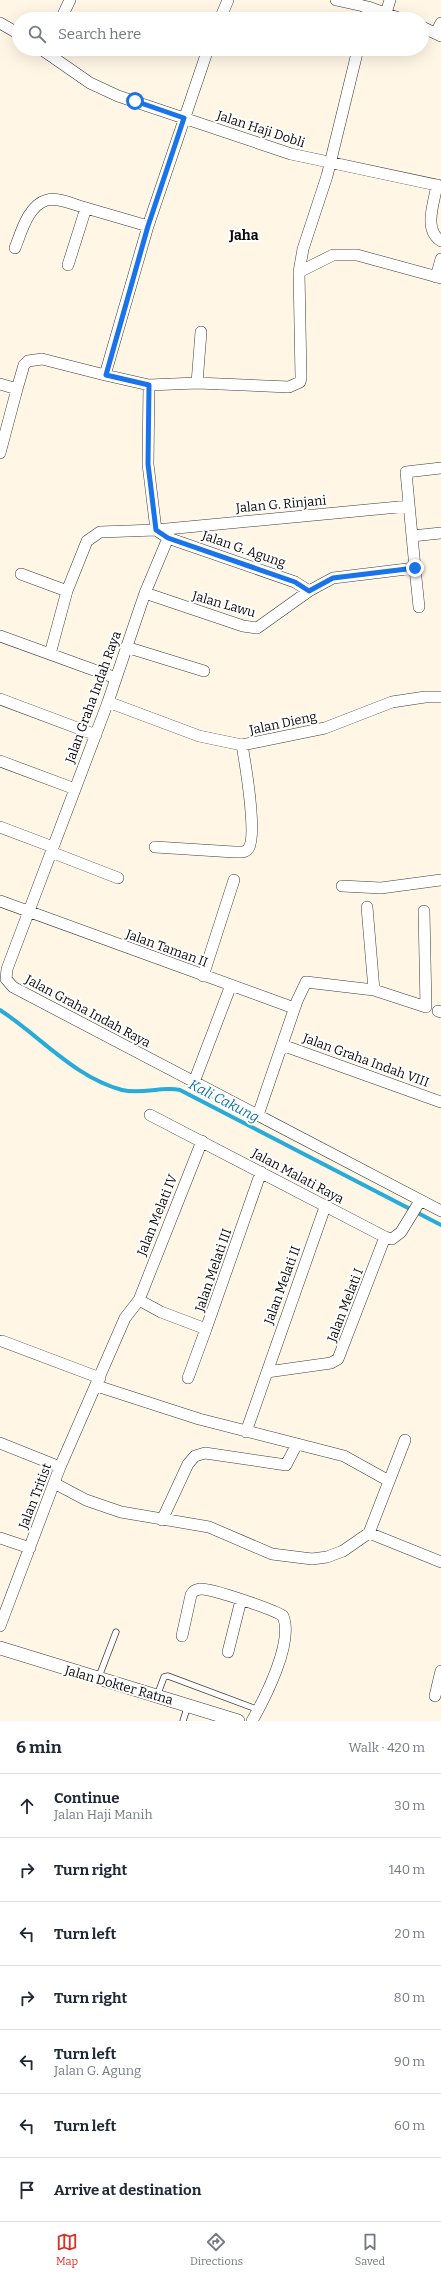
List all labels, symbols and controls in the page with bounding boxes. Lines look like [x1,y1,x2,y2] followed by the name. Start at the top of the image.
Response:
[12,12,429,56] search box
[26,23,48,45] icon: search
[58,25,141,43] text: Search here
[126,92,144,110] route start
[214,107,307,150] street label: Jalan Haji Dobli
[228,227,259,244] district label: Jaha
[234,493,327,516] street label: Jalan G. Rinjani
[199,527,288,570] street label: Jalan G. Agung
[406,559,424,577] route end
[190,588,257,620] street label: Jalan Lawu
[62,629,124,766] street label: Jalan Graha Indah Raya
[247,709,318,738] street label: Jalan Dieng
[123,926,210,970] street label: Jalan Taman II
[22,971,153,1050] street label: Jalan Graha Indah Raya
[300,1030,431,1090] street label: Jalan Graha Indah VIII
[186,1076,262,1126] water label: Kali Cakung
[249,1145,346,1207] street label: Jalan Malati Raya
[134,1172,180,1259] street label: Jalan Melati IV
[191,1227,234,1314] street label: Jalan Melati III
[261,1244,303,1327] street label: Jalan Melati II
[324,1266,366,1345] street label: Jalan Melati I
[15,1461,54,1532] street label: Jalan Tritist
[62,1662,175,1708] street label: Jalan Dokter Ratna
[16,1737,62,1758] text: 6 min
[349,1740,425,1755] text: Walk · 420 m
[54,1789,120,1807] text: Continue
[16,1795,38,1817] icon: ahead
[394,1798,425,1813] text: 30 m
[54,1807,153,1822] text: Jalan Haji Manih
[16,1859,38,1881] icon: right
[54,1861,127,1879] text: Turn right
[389,1862,425,1877] text: 140 m
[16,1923,38,1945] icon: left
[54,1925,116,1943] text: Turn left
[395,1926,425,1941] text: 20 m
[16,1987,38,2009] icon: right
[54,1989,127,2007] text: Turn right
[394,1990,425,2005] text: 80 m
[54,2045,116,2063] text: Turn left
[16,2051,38,2073] icon: left
[394,2054,425,2069] text: 90 m
[54,2063,141,2078] text: Jalan G. Agung
[16,2115,38,2137] icon: left
[54,2117,116,2135] text: Turn left
[394,2118,425,2133] text: 60 m
[16,2179,38,2201] icon: arrive
[54,2181,201,2199] text: Arrive at destination
[56,2231,78,2268] tab: Map
[190,2231,243,2268] tab: Directions
[355,2231,385,2268] tab: Saved

